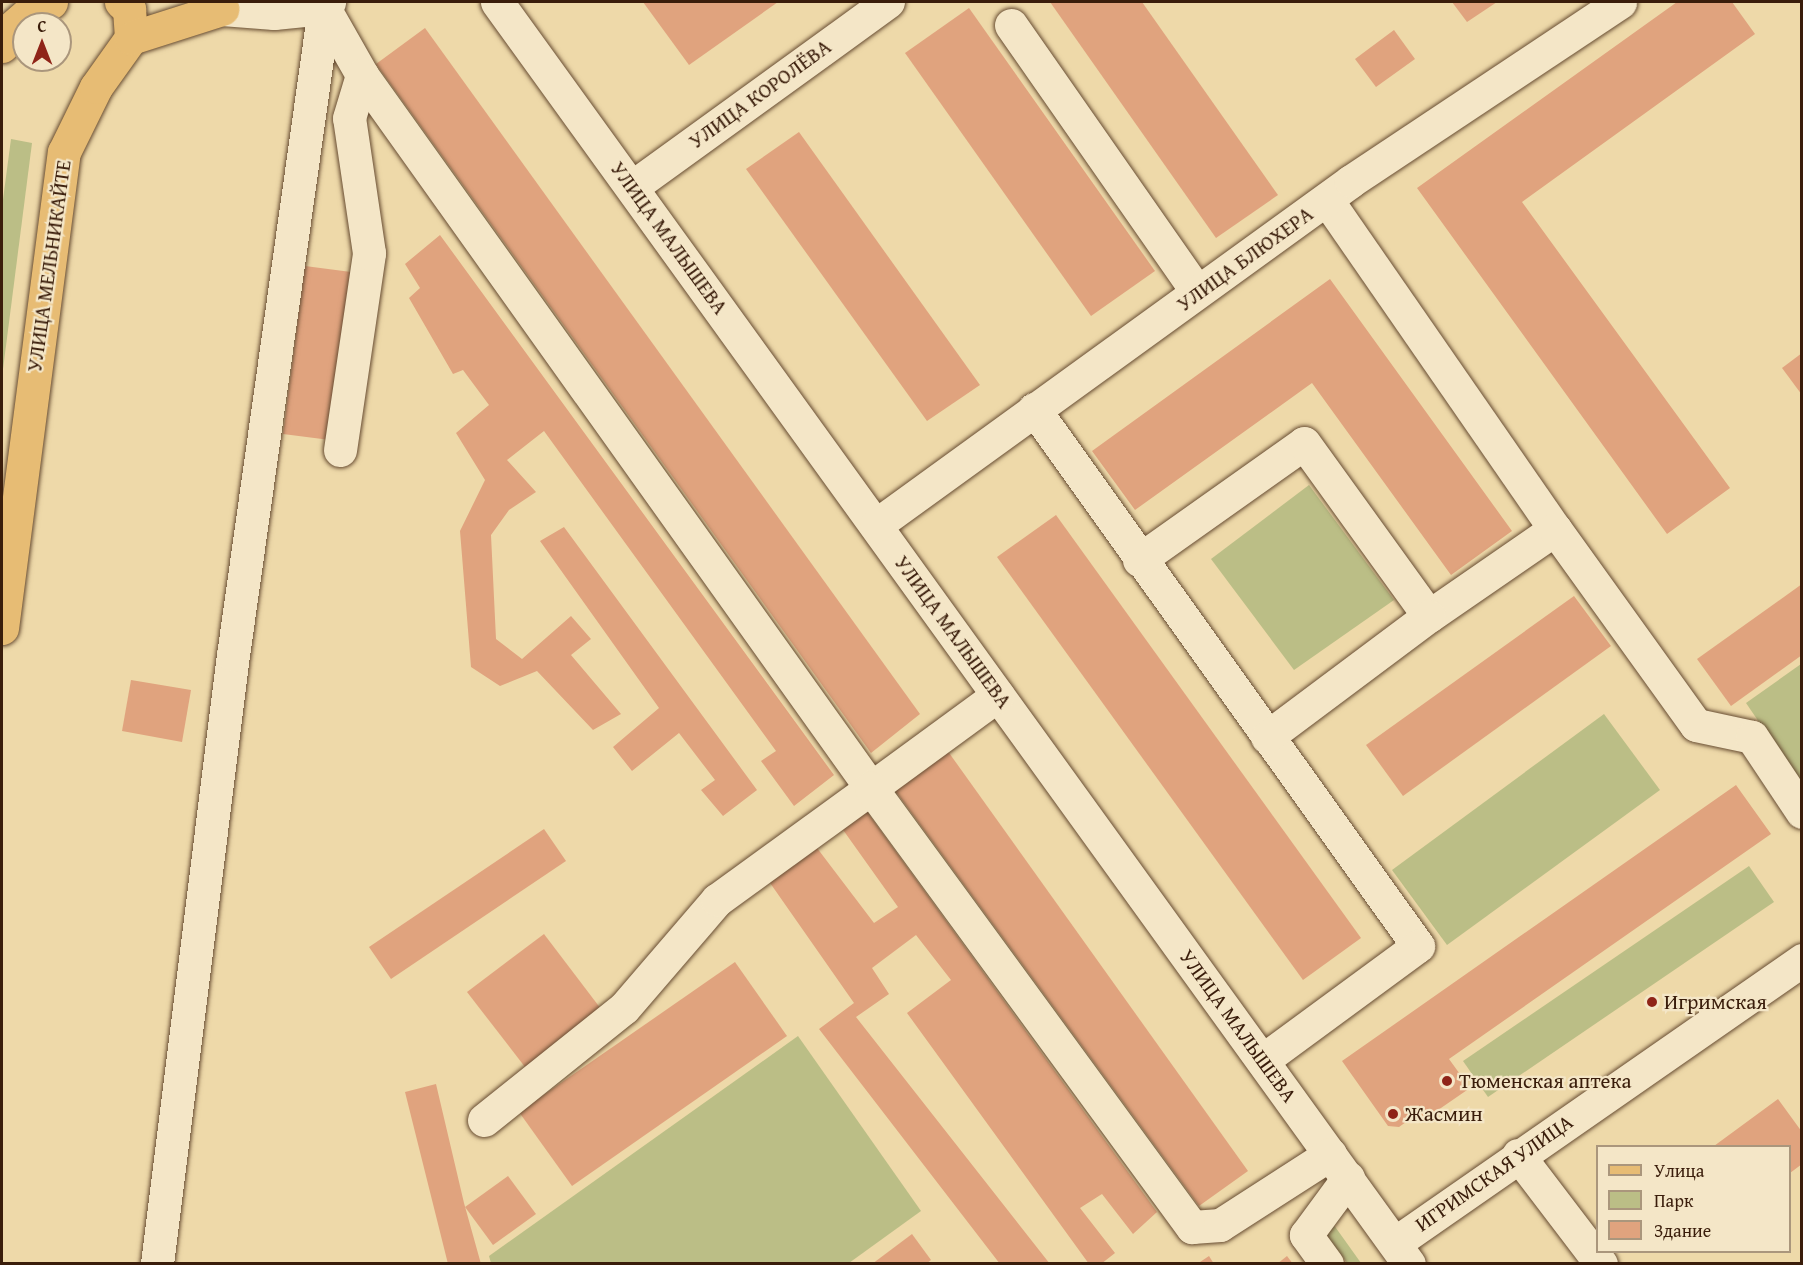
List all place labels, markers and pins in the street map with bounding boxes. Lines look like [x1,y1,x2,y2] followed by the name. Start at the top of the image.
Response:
[1664,989,1767,1015] place label: Игримская
[1645,995,1659,1009] marker: Игримская
[1459,1068,1631,1094] place label: Тюменская аптека
[1440,1074,1454,1088] marker: Тюменская аптека
[1405,1101,1483,1127] place label: Жасмин
[1386,1107,1400,1121] marker: Жасмин

